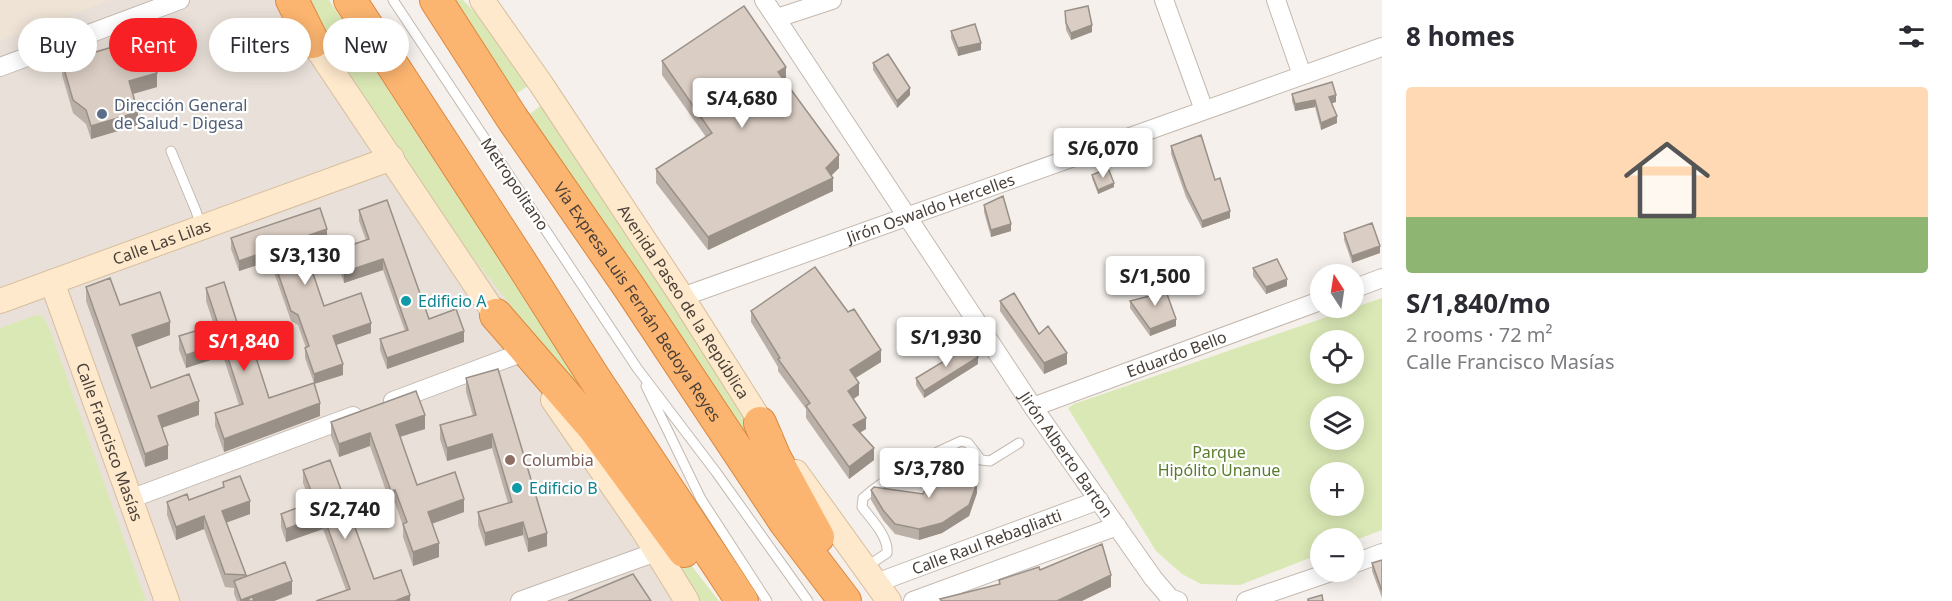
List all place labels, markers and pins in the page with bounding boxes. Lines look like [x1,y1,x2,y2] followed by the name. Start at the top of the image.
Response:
[687,78,797,129] pin: S/4,680
[114,94,247,134] place label: Dirección General de Salud - Digesa
[95,107,109,121] marker: Dirección General de Salud - Digesa
[1048,128,1158,179] pin: S/6,070
[250,235,360,286] pin: S/3,130
[1100,256,1210,307] pin: S/1,500
[418,290,487,312] place label: Edificio A
[399,294,413,308] marker: Edificio A
[891,317,1001,368] pin: S/1,930
[189,321,299,372] pin: S/1,840
[874,448,984,499] pin: S/3,780
[522,449,594,471] place label: Columbia
[503,453,517,467] marker: Columbia
[529,477,598,499] place label: Edificio B
[510,481,524,495] marker: Edificio B
[290,489,400,540] pin: S/2,740

